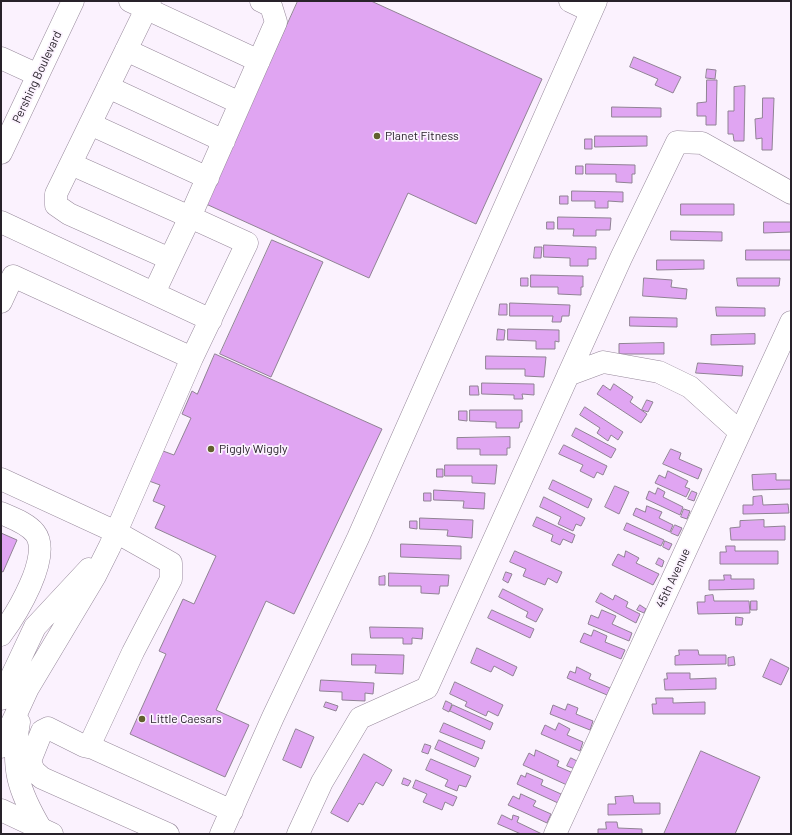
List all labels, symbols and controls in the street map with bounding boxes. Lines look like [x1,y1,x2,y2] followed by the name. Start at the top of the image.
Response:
[9,29,65,125] street label: Pershing Boulevard
[385,129,459,143] place label: Planet Fitness
[372,131,382,141] marker: Planet Fitness
[219,442,287,456] place label: Piggly Wiggly
[206,444,216,454] marker: Piggly Wiggly
[653,546,693,610] street label: 45th Avenue
[150,712,222,726] place label: Little Caesars
[137,714,147,724] marker: Little Caesars

